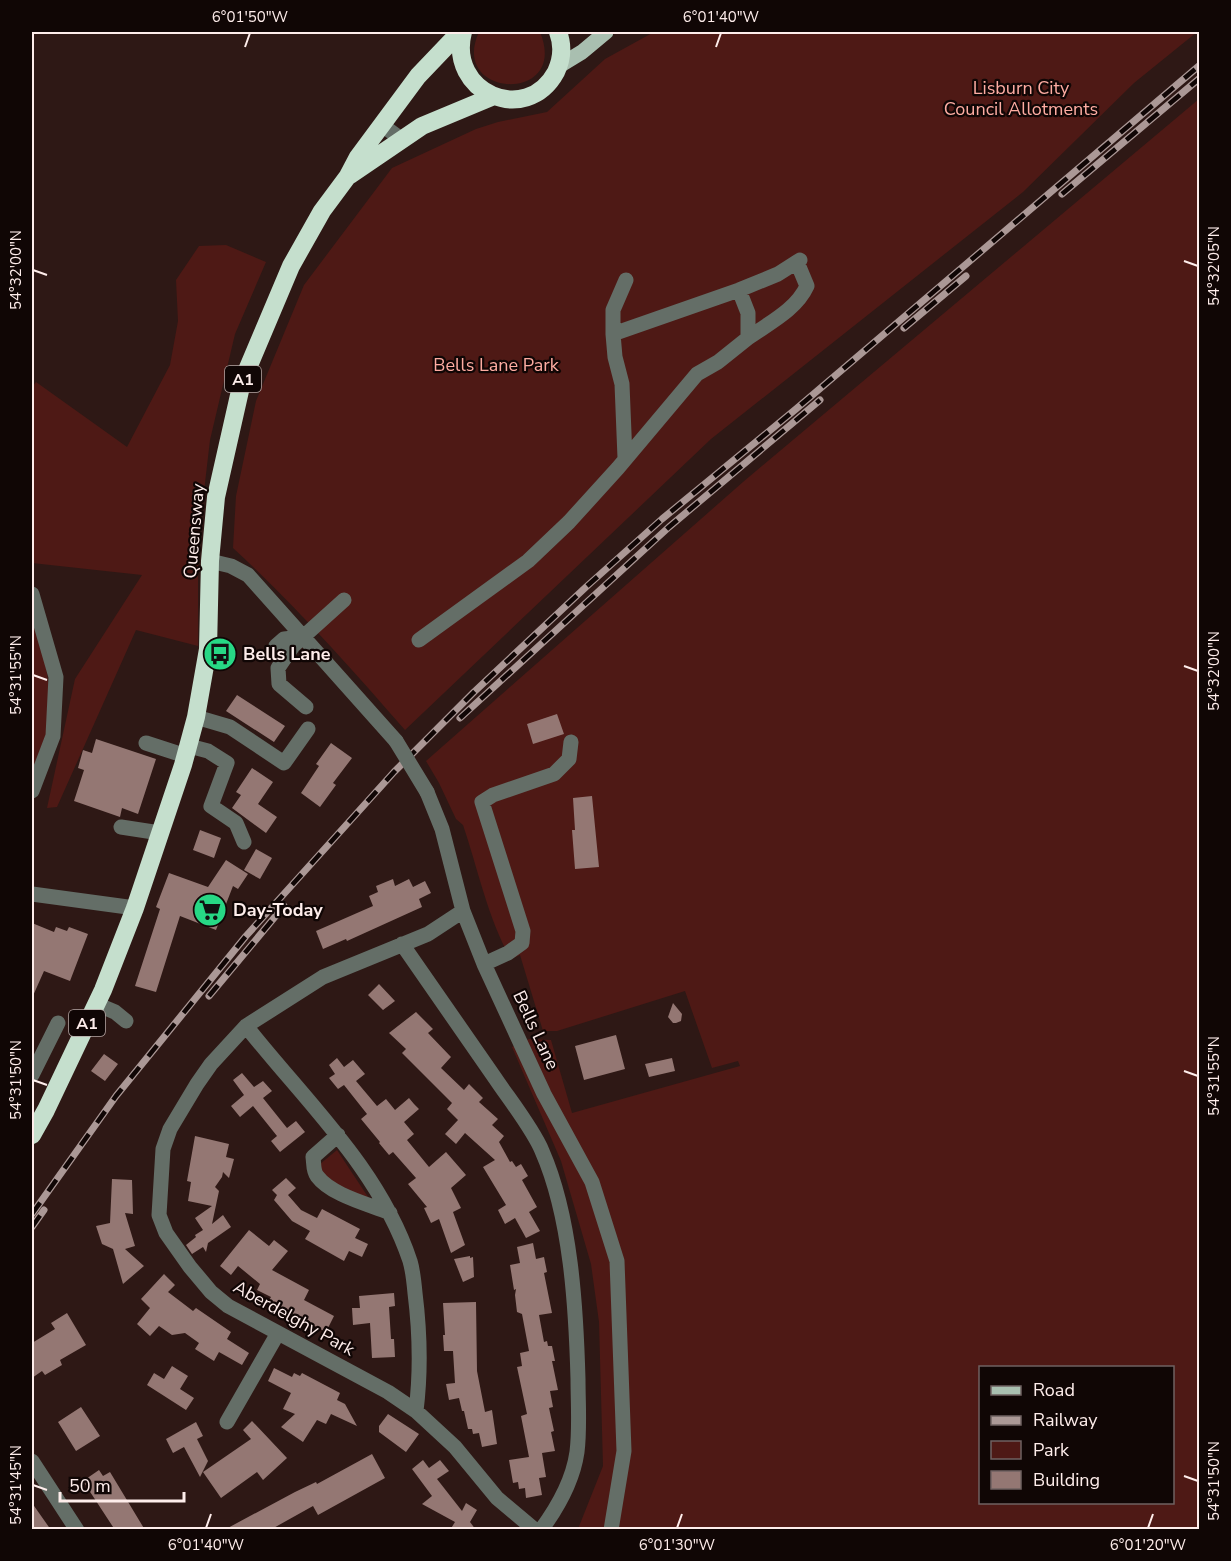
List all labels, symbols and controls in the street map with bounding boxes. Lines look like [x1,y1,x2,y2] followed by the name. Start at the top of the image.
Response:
[212,7,289,27] text: 6°01'50"W
[683,7,760,27] text: 6°01'40"W
[944,76,1098,121] park label: Lisburn City Council Allotments
[1204,226,1224,306] text: 54°32'05"N
[6,230,26,310] text: 54°32'00"N
[433,353,560,377] park label: Bells Lane Park
[225,366,261,392] road number: A1
[178,482,210,580] street label: Queensway
[1204,631,1224,711] text: 54°32'00"N
[6,635,26,715] text: 54°31'55"N
[202,636,238,672] bus stop icon: Bells Lane
[243,642,331,666] place label: Bells Lane
[192,892,228,928] supermarket icon: Day-Today
[233,898,323,922] place label: Day-Today
[507,987,565,1073] street label: Bells Lane
[69,1010,105,1036] road number: A1
[1204,1036,1224,1116] text: 54°31'55"N
[6,1040,26,1120] text: 54°31'50"N
[229,1275,360,1362] street label: Aberdelghy Park
[979,1366,1174,1504] legend
[1033,1378,1075,1402] text: Road
[1033,1408,1098,1432] text: Railway
[1033,1438,1070,1462] text: Park
[1204,1441,1224,1521] text: 54°31'50"N
[6,1445,26,1525] text: 54°31'45"N
[60,1465,184,1503] scale bar
[1033,1468,1100,1492] text: Building
[69,1474,111,1498] text: 50 m
[168,1535,245,1555] text: 6°01'40"W
[639,1535,716,1555] text: 6°01'30"W
[1110,1535,1187,1555] text: 6°01'20"W

